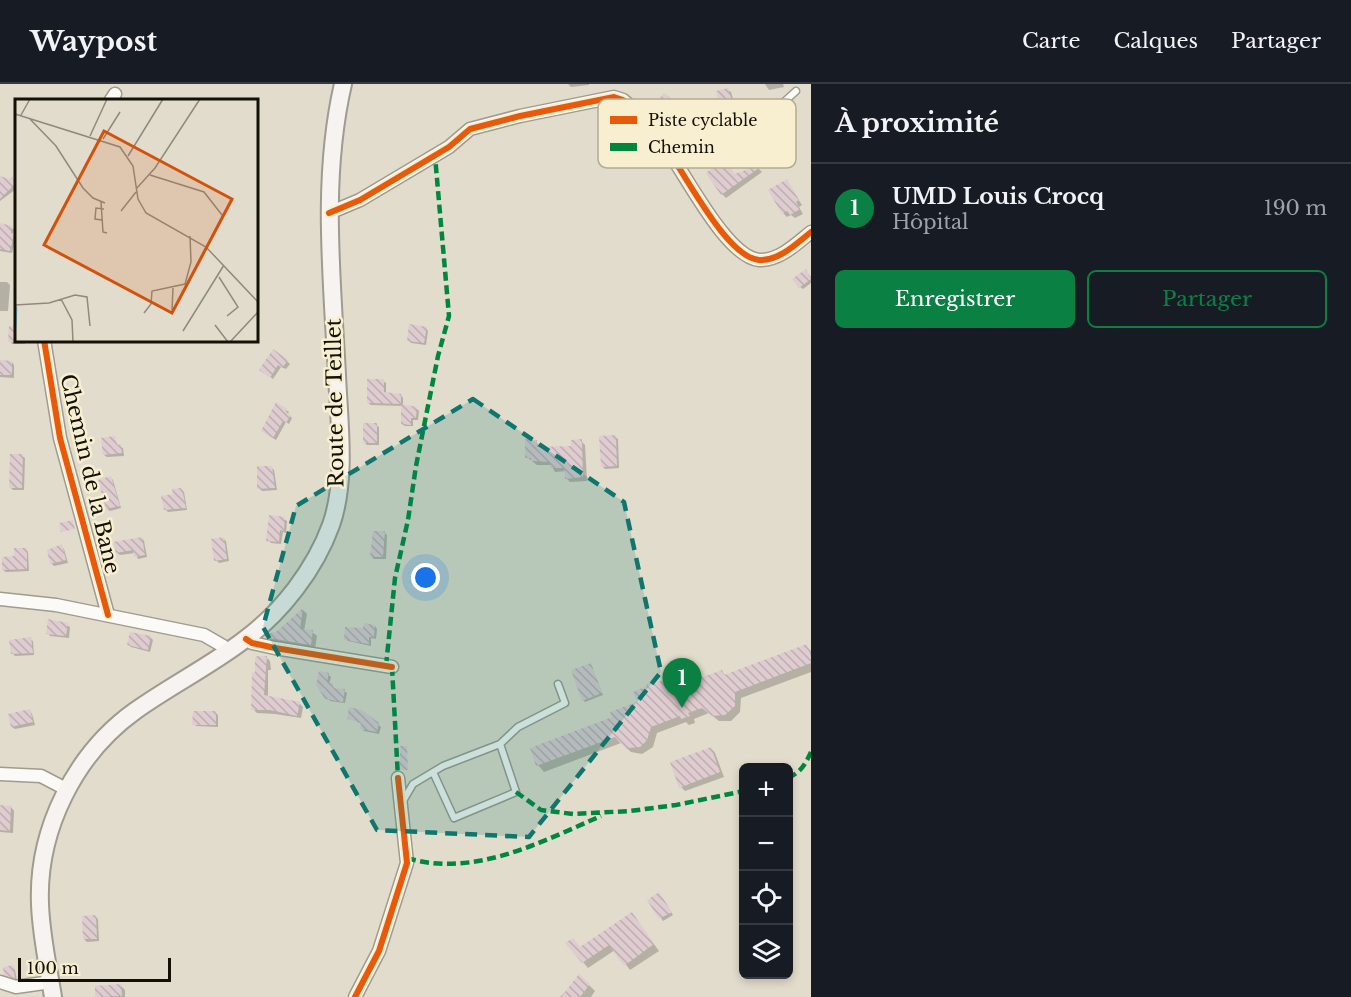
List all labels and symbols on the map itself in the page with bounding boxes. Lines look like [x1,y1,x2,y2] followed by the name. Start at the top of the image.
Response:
[15,99,258,342] inset map
[598,99,796,168] legend
[648,110,757,130] text: Piste cyclable
[648,137,715,157] text: Chemin
[321,318,349,488] street label: Route de Teillet
[54,372,126,576] street label: Chemin de la Bane
[411,563,440,592] your location
[662,658,702,708] pin: 1
[18,955,171,982] scale bar

